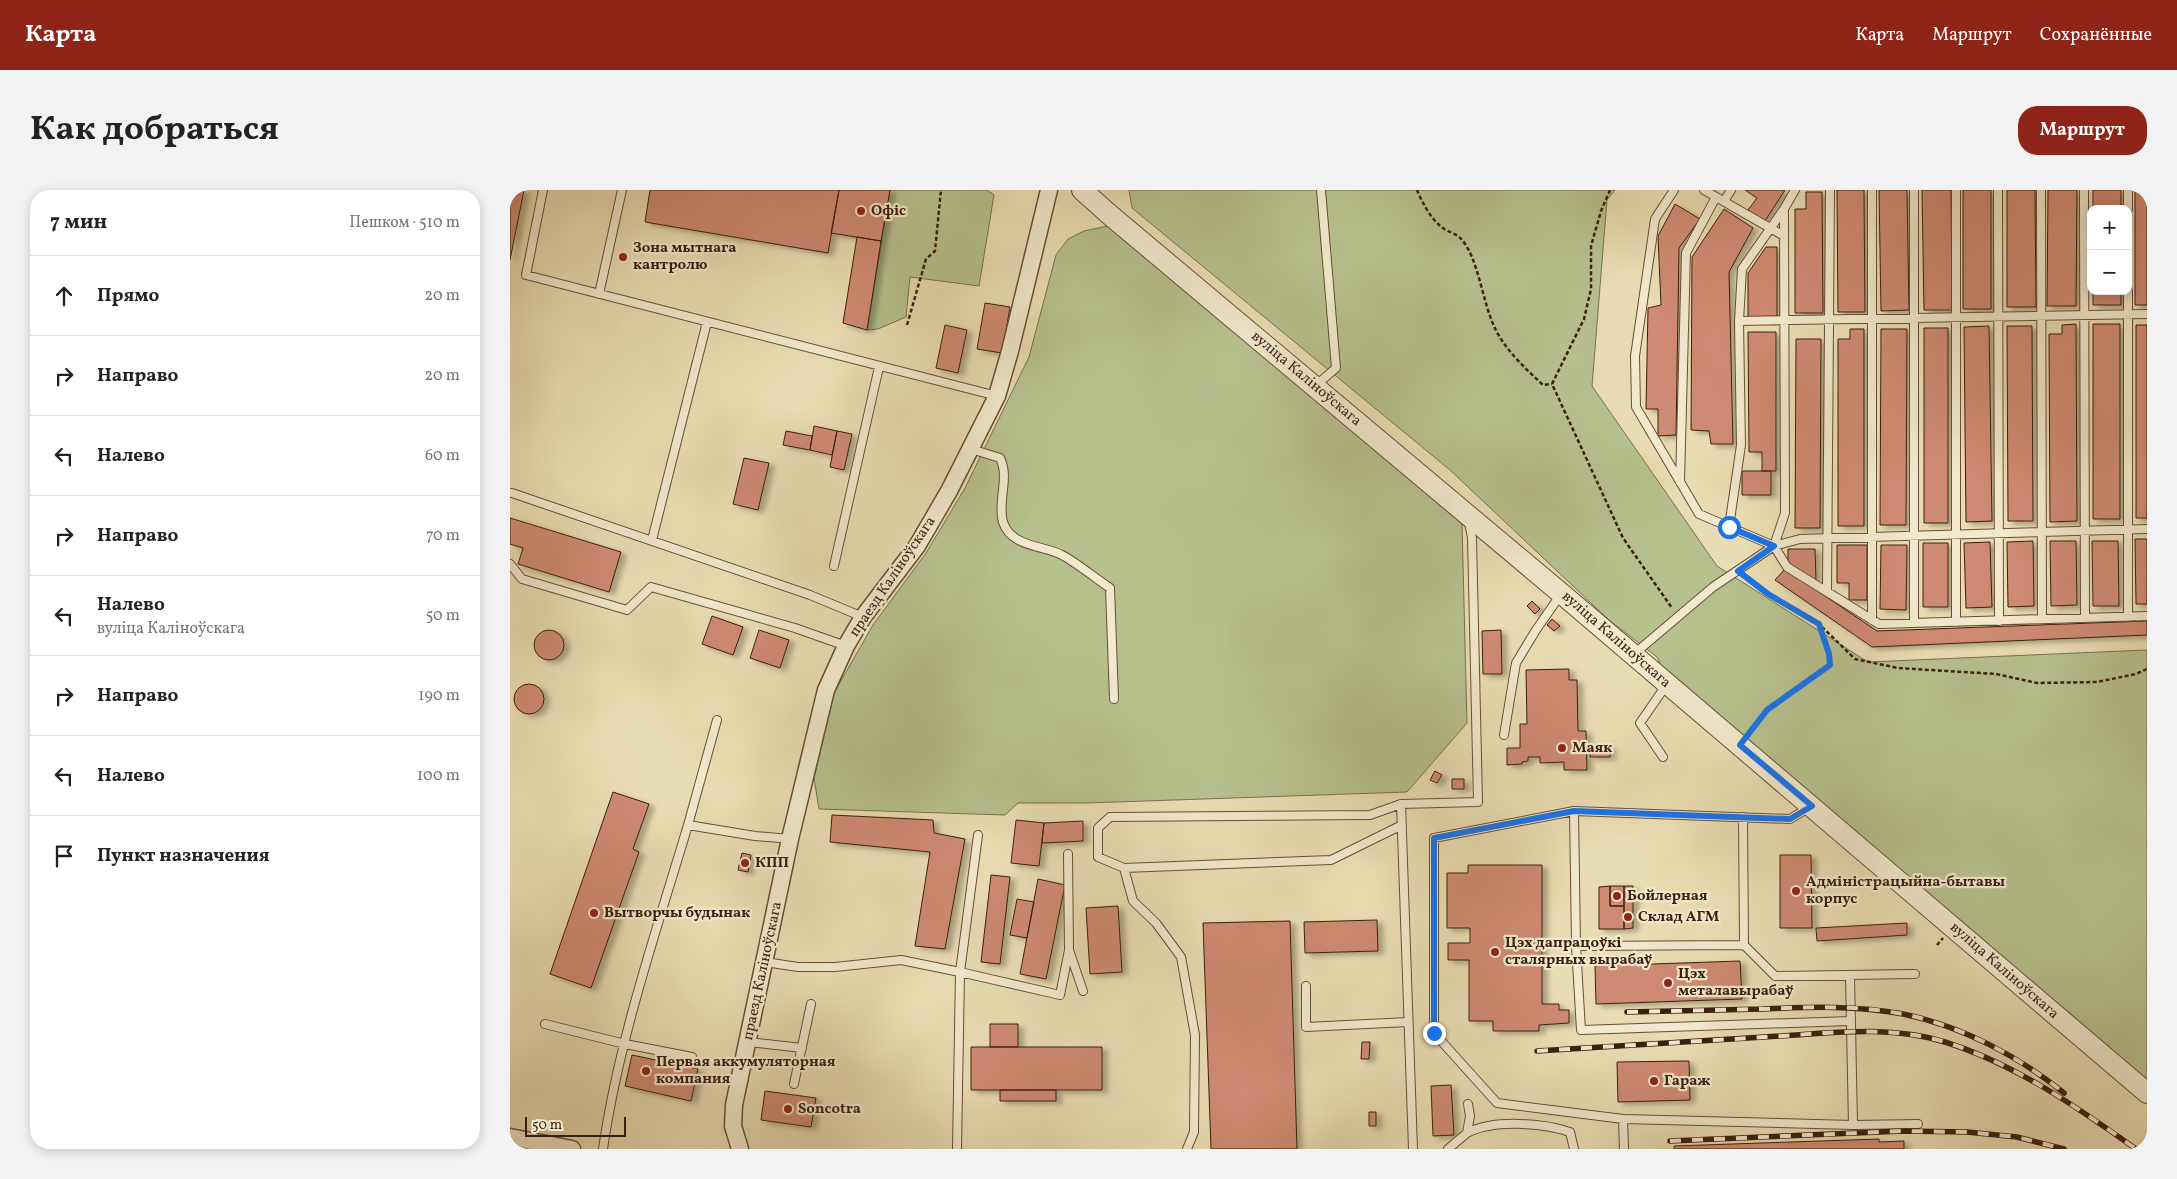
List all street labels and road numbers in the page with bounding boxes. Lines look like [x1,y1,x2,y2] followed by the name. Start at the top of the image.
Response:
[1246,326,1366,432] street label: вуліца Каліноўскага
[845,513,941,641] street label: праезд Каліноўскага
[1557,587,1675,693] street label: вуліца Каліноўскага
[738,900,788,1042] street label: праезд Каліноўскага
[1945,918,2063,1024] street label: вуліца Каліноўскага

